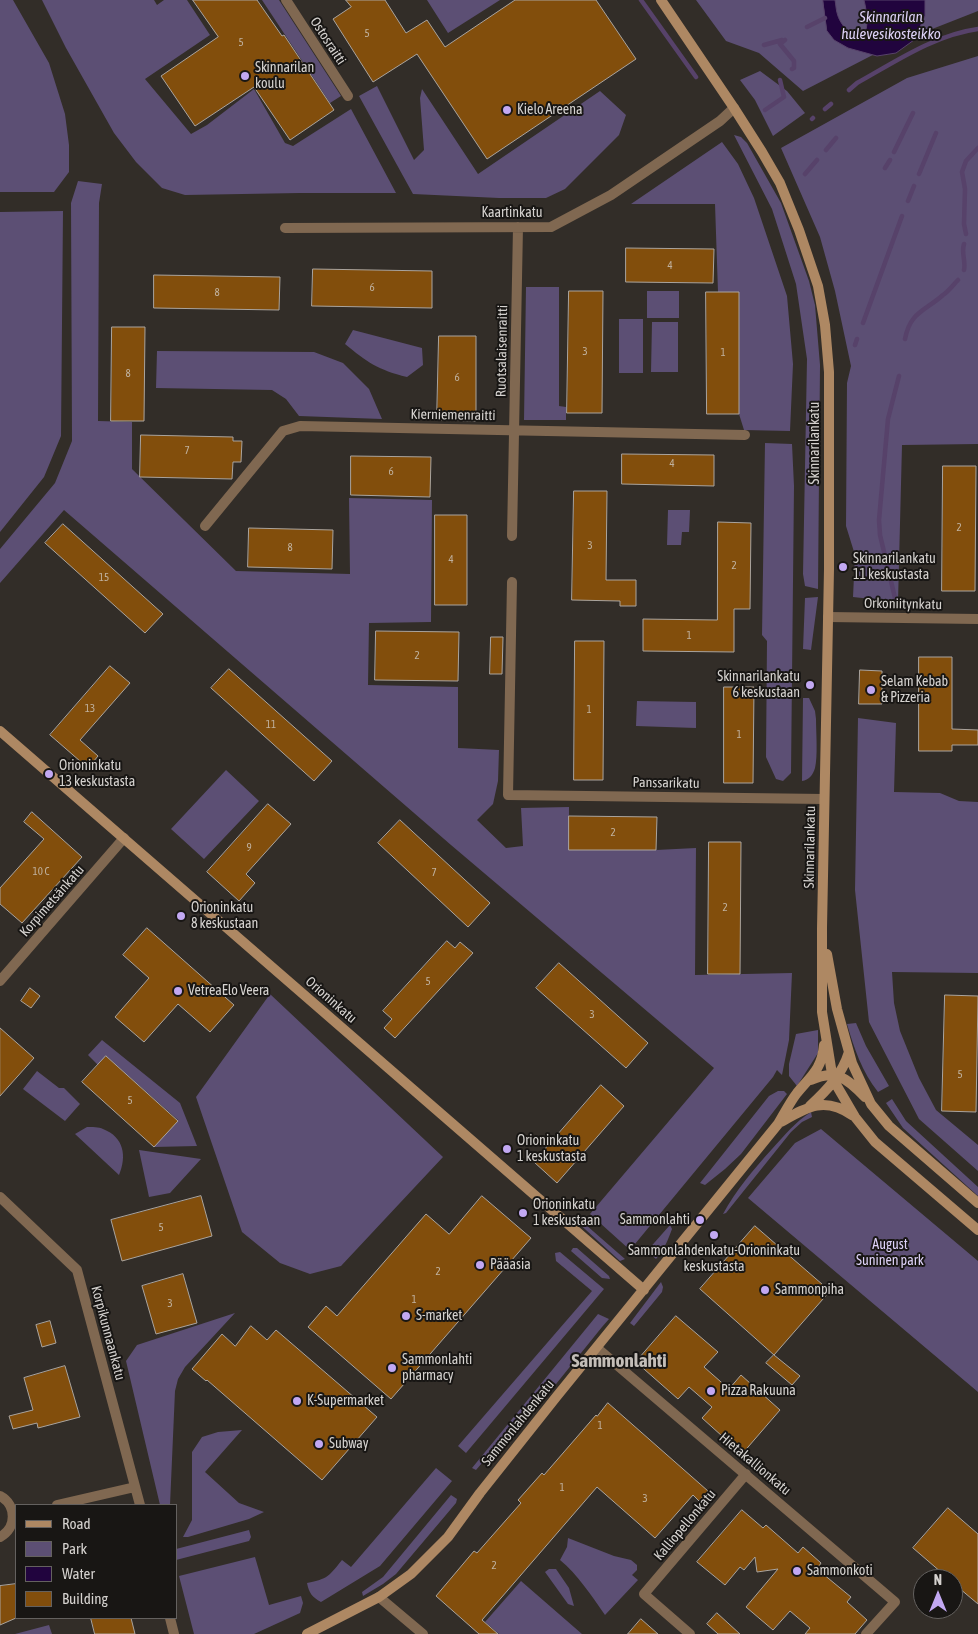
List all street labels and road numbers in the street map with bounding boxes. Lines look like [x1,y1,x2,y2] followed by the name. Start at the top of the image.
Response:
[306,14,350,68] street label: Ostosraitti
[481,205,543,221] street label: Kaartinkatu
[493,305,511,397] street label: Ruotsalaisenraitti
[807,402,823,484] street label: Skinnarilankatu
[410,406,496,424] street label: Kierniemenraitti
[864,595,942,613] street label: Orkoniitynkatu
[632,774,700,792] street label: Panssarikatu
[801,805,819,889] street label: Skinnarilankatu
[16,862,88,940] street label: Korpimetsänkatu
[302,973,360,1027] street label: Orioninkatu
[87,1284,129,1382] street label: Korpikunnaankatu
[478,1376,558,1470] street label: Sammonlahdenkatu
[716,1429,794,1499] street label: Hietakallionkatu
[650,1486,720,1564] street label: Kalliopellonkatu

